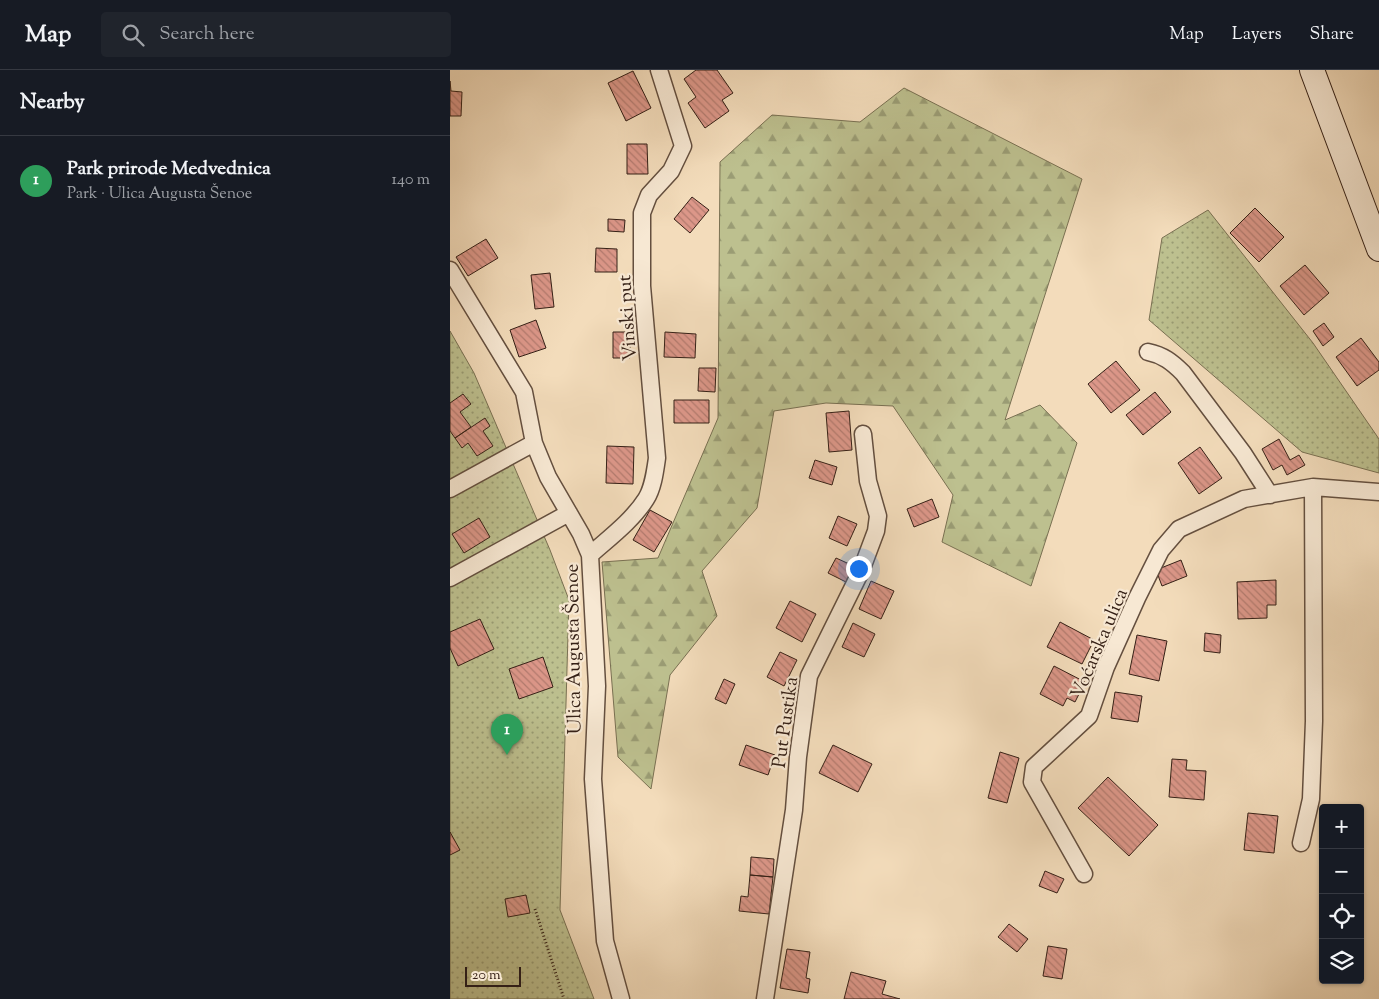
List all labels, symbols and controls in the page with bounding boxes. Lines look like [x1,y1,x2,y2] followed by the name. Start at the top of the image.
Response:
[101,12,451,57] search box
[25,18,71,52] text: Map
[119,21,147,49] icon: search
[159,21,255,48] text: Search here
[1169,22,1204,48] text: Map
[1232,22,1282,48] text: Layers
[1310,22,1354,48] text: Share
[20,88,85,118] text: Nearby
[67,156,271,183] text: Park prirode Medvednica
[33,169,39,192] text: 1
[392,169,430,192] text: 140 m
[67,183,252,206] text: Park · Ulica Augusta Šenoe
[612,273,645,362] street label: Vinski put
[846,556,872,582] your location
[560,563,589,735] street label: Ulica Augusta Šenoe
[1065,584,1136,703] street label: Voćarska ulica
[767,675,806,770] street label: Put Pustika
[491,714,523,755] pin: 1
[1319,804,1364,984] map controls
[1319,804,1364,849] button: +
[1319,849,1364,894] button: −
[1319,894,1364,939] button: locate
[1319,939,1364,984] button: layers
[465,964,521,987] scale bar
[472,966,501,986] text: 20 m

